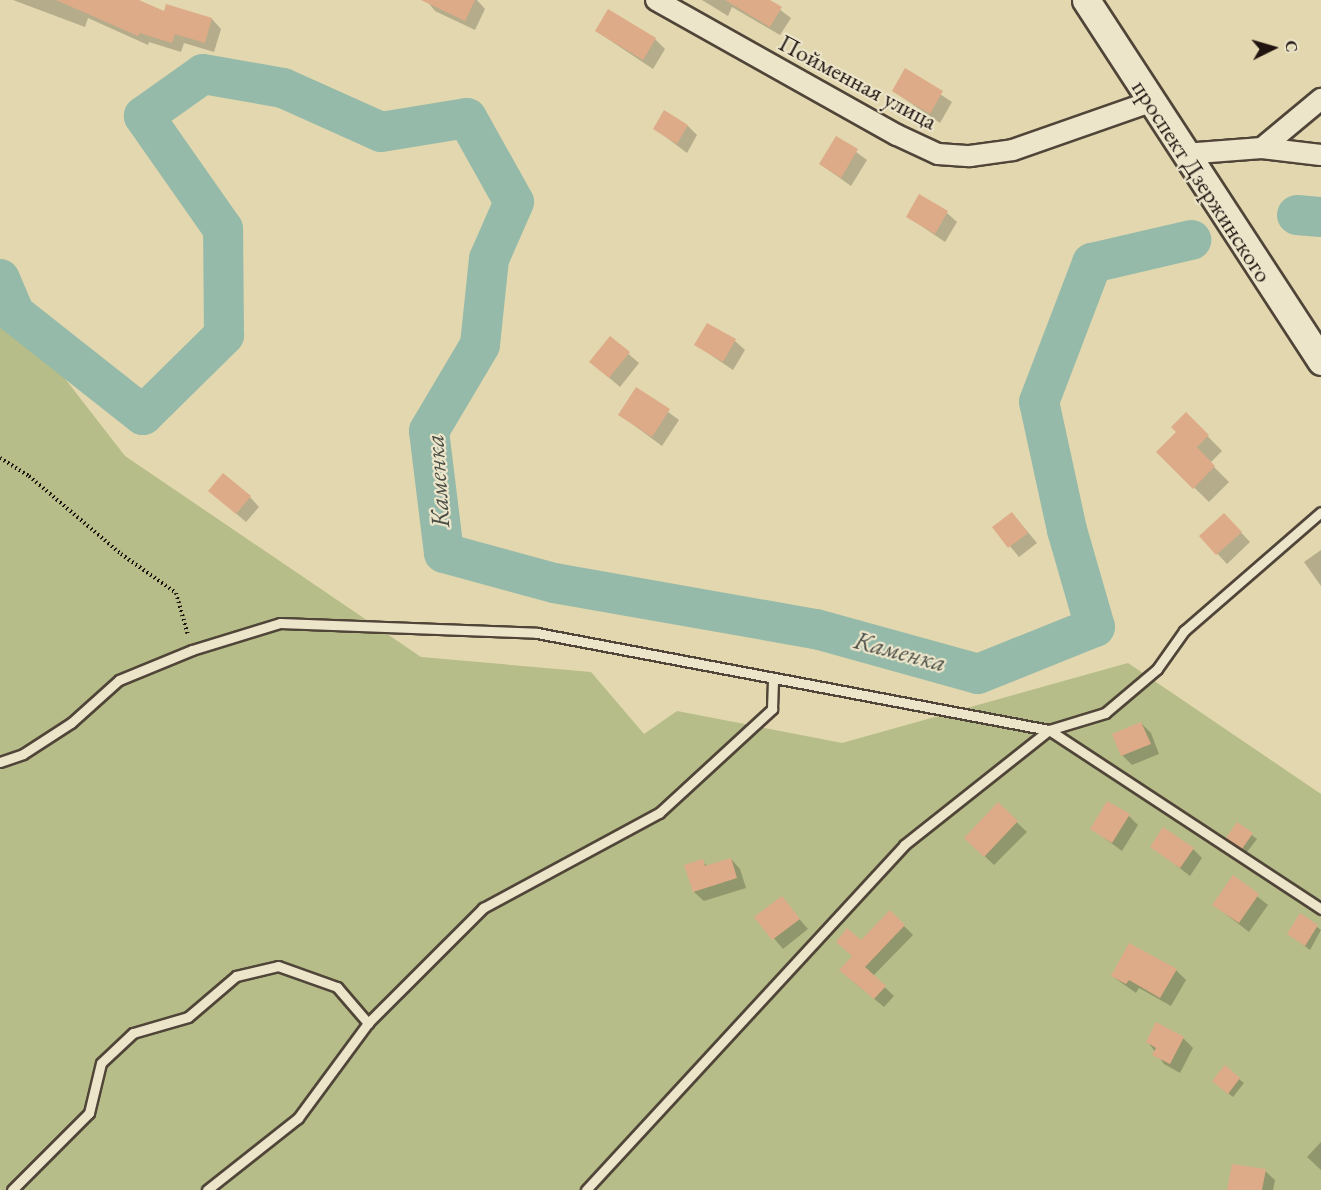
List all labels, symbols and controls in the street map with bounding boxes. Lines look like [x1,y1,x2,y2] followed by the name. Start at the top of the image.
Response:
[1243,18,1303,78] north arrow
[774,28,942,136] street label: Пойменная улица
[1280,40,1302,53] text: С
[1126,74,1278,288] street label: проспект Дзержинского
[419,433,457,529] water label: Каменка
[851,625,949,679] water label: Каменка

